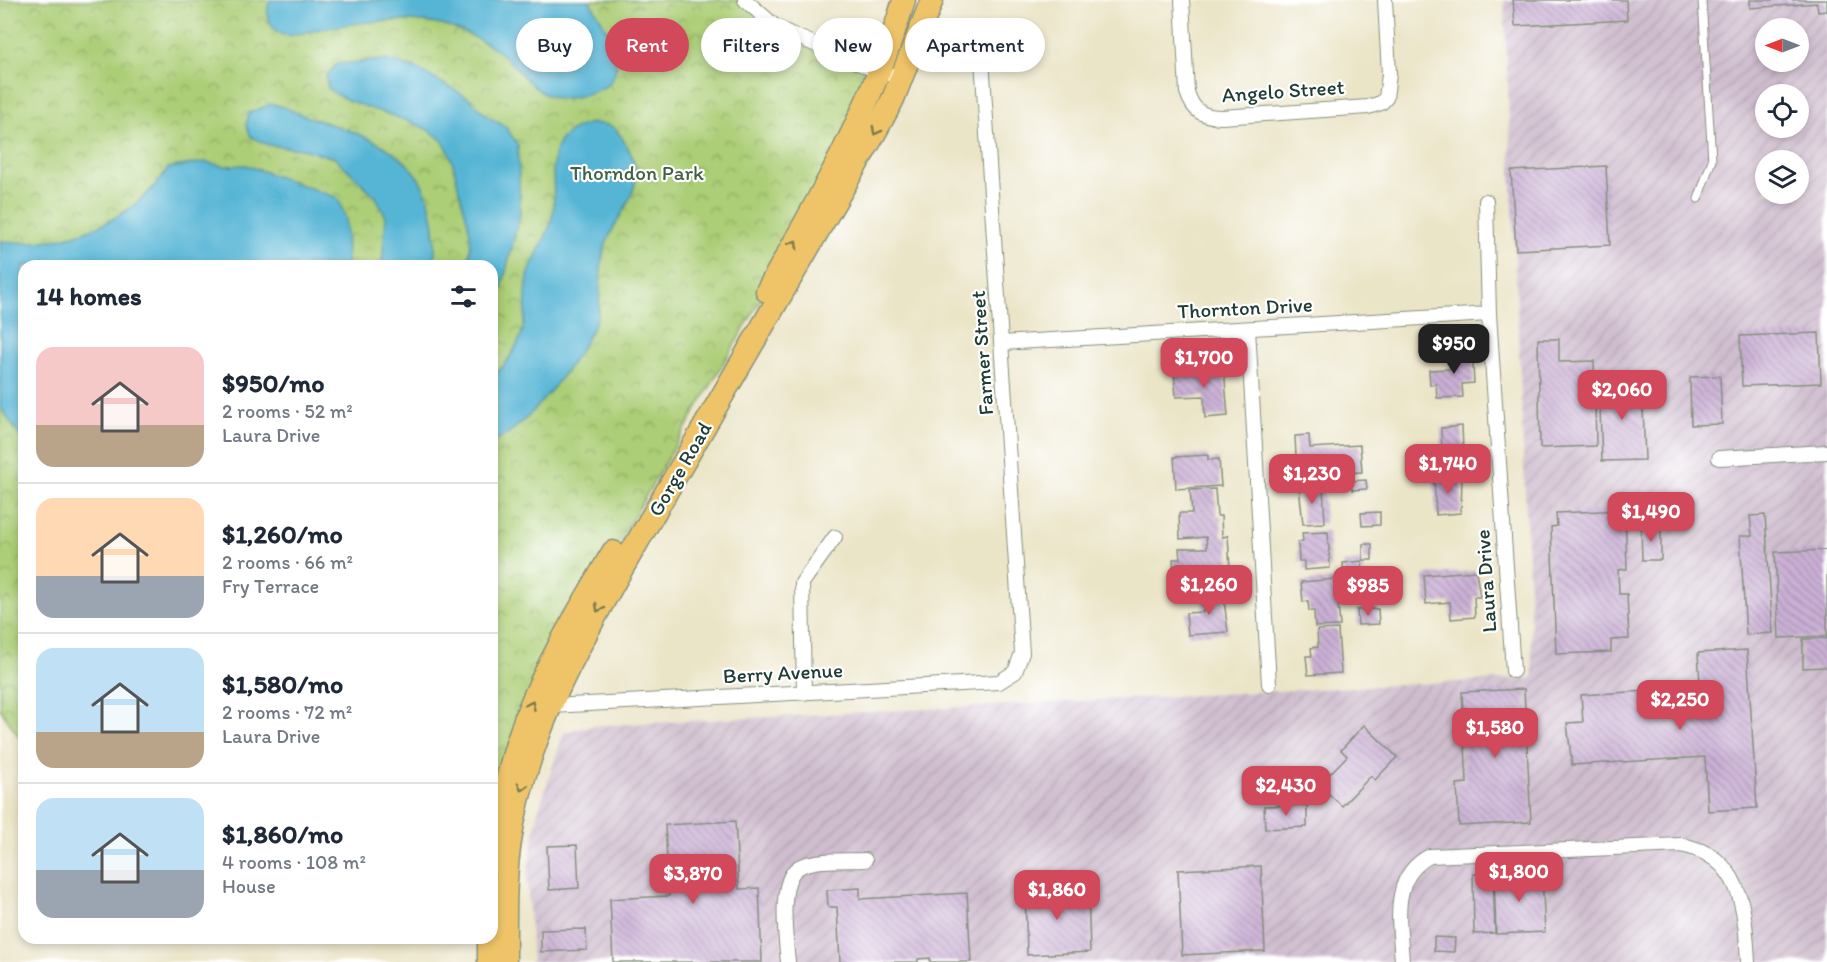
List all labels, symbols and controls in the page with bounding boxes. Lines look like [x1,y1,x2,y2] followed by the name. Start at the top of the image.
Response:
[516,18,593,72] chip: Buy
[605,18,689,72] chip: Rent
[701,18,801,72] chip: Filters
[813,18,893,72] chip: New
[905,18,1045,72] chip: Apartment
[1755,18,1809,72] north arrow
[1755,18,1809,204] map controls
[1221,74,1345,107] street label: Angelo Street
[1755,84,1809,138] button: locate
[872,125,883,135] one-way arrow
[1755,150,1809,204] button: layers
[570,160,704,185] park label: Thorndon Park
[787,240,798,250] one-way arrow
[36,280,142,312] text: 14 homes
[447,280,480,313] icon: filters
[965,290,998,416] street label: Farmer Street
[1177,291,1313,324] street label: Thornton Drive
[1418,324,1490,375] pin: $950
[1432,331,1476,355] text: $950
[1155,338,1253,389] pin: $1,700
[1175,345,1233,369] text: $1,700
[222,367,324,399] text: $950/mo
[1573,370,1671,421] pin: $2,060
[84,371,156,443] icon: home
[1592,377,1652,401] text: $2,060
[222,399,353,423] text: 2 rooms · 52 m²
[642,417,717,520] street label: Gorge Road
[222,423,320,447] text: Laura Drive
[1399,444,1497,495] pin: $1,740
[1419,451,1477,475] text: $1,740
[1263,454,1361,505] pin: $1,230
[1283,461,1341,485] text: $1,230
[1602,492,1700,543] pin: $1,490
[1622,499,1680,523] text: $1,490
[222,518,343,550] text: $1,260/mo
[84,522,156,594] icon: home
[1469,529,1502,633] street label: Laura Drive
[222,550,353,574] text: 2 rooms · 66 m²
[1160,565,1258,616] pin: $1,260
[1332,566,1404,617] pin: $985
[1180,572,1238,596] text: $1,260
[1347,573,1389,597] text: $985
[222,574,319,598] text: Fry Terrace
[595,602,606,613] one-way arrow
[722,657,844,688] street label: Berry Avenue
[222,668,343,700] text: $1,580/mo
[84,672,156,744] icon: home
[1631,680,1729,731] pin: $2,250
[1651,687,1709,711] text: $2,250
[222,700,352,724] text: 2 rooms · 72 m²
[524,701,536,712] one-way arrow
[1446,708,1544,759] pin: $1,580
[1466,715,1524,739] text: $1,580
[222,724,320,748] text: Laura Drive
[1237,766,1335,817] pin: $2,430
[1256,773,1316,797] text: $2,430
[517,781,529,792] one-way arrow
[222,818,343,850] text: $1,860/mo
[84,822,156,894] icon: home
[222,850,366,874] text: 4 rooms · 108 m²
[1470,852,1568,903] pin: $1,800
[644,854,742,905] pin: $3,870
[1489,859,1549,883] text: $1,800
[664,861,722,885] text: $3,870
[1008,870,1106,921] pin: $1,860
[222,874,276,898] text: House
[1028,877,1086,901] text: $1,860

